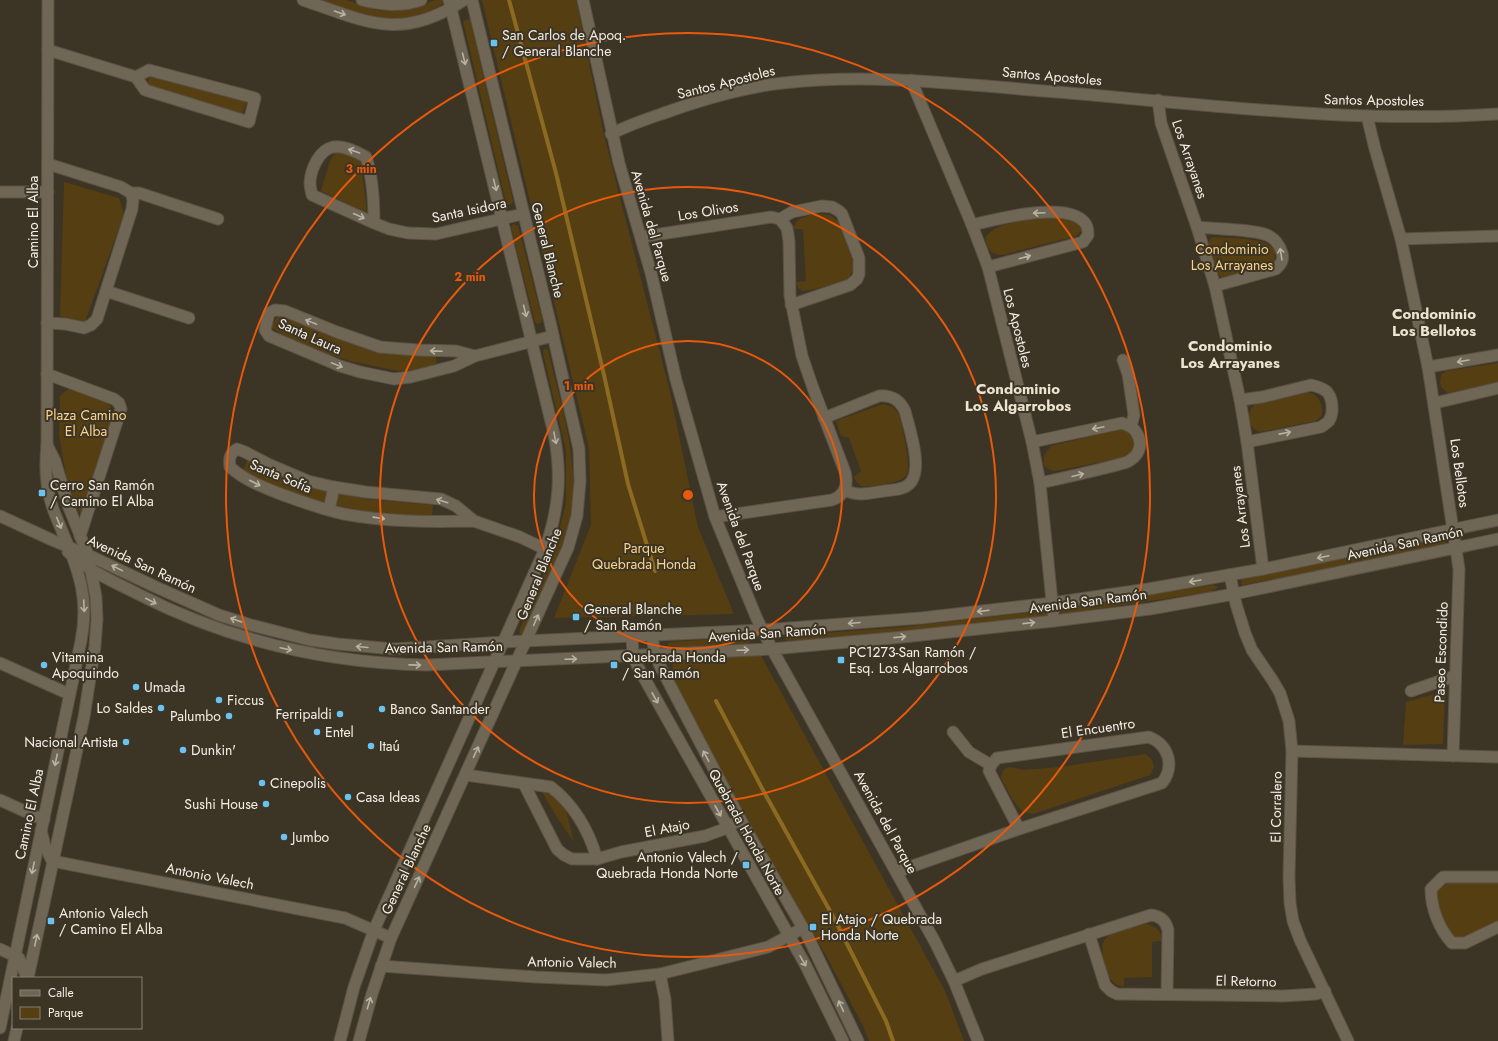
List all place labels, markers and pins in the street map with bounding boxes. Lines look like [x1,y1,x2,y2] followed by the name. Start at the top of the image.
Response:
[502,25,626,61] place label: San Carlos de Apoq. / General Blanche
[489,38,499,48] marker: San Carlos de Apoq. / General Blanche
[50,475,154,511] place label: Cerro San Ramón / Camino El Alba
[37,488,47,498] marker: Cerro San Ramón / Camino El Alba
[681,488,695,502] centre of rings
[584,599,682,635] place label: General Blanche / San Ramón
[571,612,581,622] marker: General Blanche / San Ramón
[849,642,976,678] place label: PC1273-San Ramón / Esq. Los Algarrobos
[52,647,119,683] place label: Vitamina Apoquindo
[622,647,726,683] place label: Quebrada Honda / San Ramón
[836,655,846,665] marker: PC1273-San Ramón / Esq. Los Algarrobos
[39,660,49,670] marker: Vitamina Apoquindo
[609,660,619,670] marker: Quebrada Honda / San Ramón
[144,677,185,697] place label: Umada
[131,682,141,692] marker: Umada
[227,690,264,710] place label: Ficcus
[214,695,224,705] marker: Ficcus
[96,698,153,718] place label: Lo Saldes
[390,699,490,719] place label: Banco Santander
[156,703,166,713] marker: Lo Saldes
[275,704,332,724] place label: Ferripaldi
[377,704,387,714] marker: Banco Santander
[170,706,221,726] place label: Palumbo
[335,709,345,719] marker: Ferripaldi
[224,711,234,721] marker: Palumbo
[325,722,354,742] place label: Entel
[312,727,322,737] marker: Entel
[24,732,118,752] place label: Nacional Artista
[379,736,400,756] place label: Itaú
[121,737,131,747] marker: Nacional Artista
[191,740,236,760] place label: Dunkin'
[366,741,376,751] marker: Itaú
[178,745,188,755] marker: Dunkin'
[270,773,326,793] place label: Cinepolis
[257,778,267,788] marker: Cinepolis
[356,787,420,807] place label: Casa Ideas
[343,792,353,802] marker: Casa Ideas
[184,794,258,814] place label: Sushi House
[261,799,271,809] marker: Sushi House
[290,827,330,847] place label: Jumbo
[279,832,289,842] marker: Jumbo
[596,847,738,883] place label: Antonio Valech / Quebrada Honda Norte
[741,860,751,870] marker: Antonio Valech / Quebrada Honda Norte
[59,903,163,939] place label: Antonio Valech / Camino El Alba
[821,909,942,945] place label: El Atajo / Quebrada Honda Norte
[46,916,56,926] marker: Antonio Valech / Camino El Alba
[808,922,818,932] marker: El Atajo / Quebrada Honda Norte

